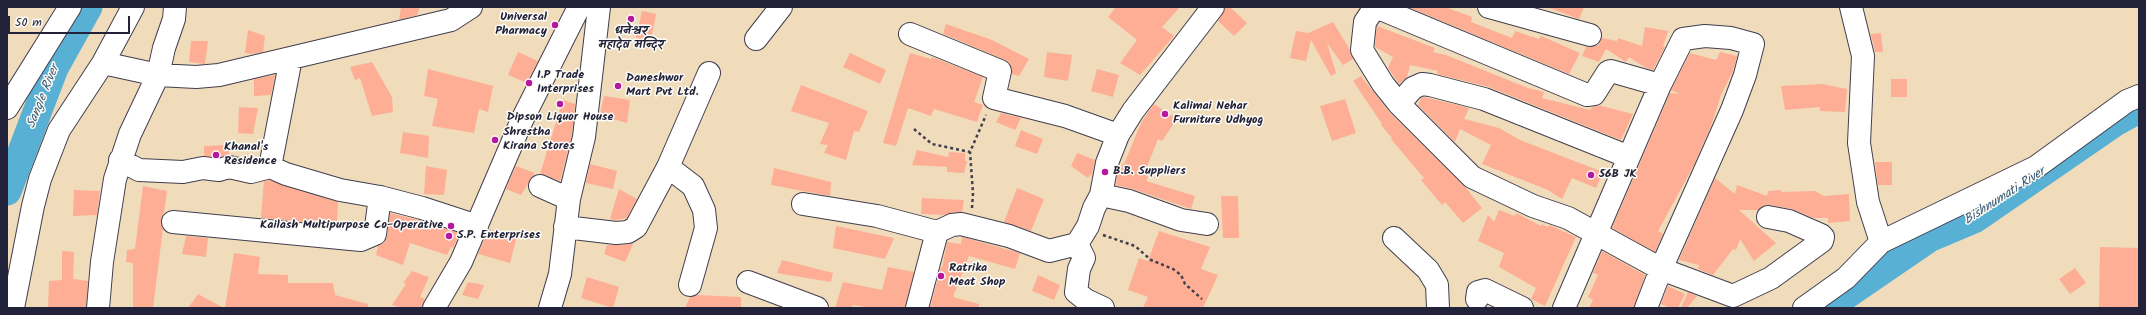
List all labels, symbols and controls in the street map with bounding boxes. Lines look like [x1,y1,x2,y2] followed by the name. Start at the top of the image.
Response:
[10,8,132,34] scale bar
[495,11,547,39] place label: Universal Pharmacy
[15,13,42,32] text: 50 m
[626,14,636,24] marker: धनेश्वर महादेव मन्दिर
[550,20,560,30] marker: Universal Pharmacy
[598,25,664,53] place label: धनेश्वर महादेव मन्दिर
[24,63,64,131] water label: Sangle River
[537,69,594,97] place label: I.P Trade Interprises
[626,72,699,100] place label: Daneshwor Mart Pvt Ltd.
[524,78,534,88] marker: I.P Trade Interprises
[613,81,623,91] marker: Daneshwor Mart Pvt Ltd.
[555,99,565,109] marker: Dipson Liquor House
[1173,100,1263,128] place label: Kalimai Nehar Furniture Udhyog
[1160,109,1170,119] marker: Kalimai Nehar Furniture Udhyog
[507,111,613,125] place label: Dipson Liquor House
[503,126,575,154] place label: Shrestha Kirana Stores
[490,135,500,145] marker: Shrestha Kirana Stores
[224,141,276,169] place label: Khanal's Residence
[211,150,221,160] marker: Khanal's Residence
[1113,165,1186,179] place label: B.B. Suppliers
[1962,165,2048,229] water label: Bishnumati River
[1100,167,1110,177] marker: B.B. Suppliers
[1599,168,1637,182] place label: 56B JK
[1586,170,1596,180] marker: 56B JK
[260,219,443,233] place label: Kailash Multipurpose Co-Operative
[446,221,456,231] marker: Kailash Multipurpose Co-Operative
[457,229,540,243] place label: S.P. Enterprises
[444,231,454,241] marker: S.P. Enterprises
[949,262,1005,290] place label: Ratrika Meat Shop
[936,271,946,281] marker: Ratrika Meat Shop

